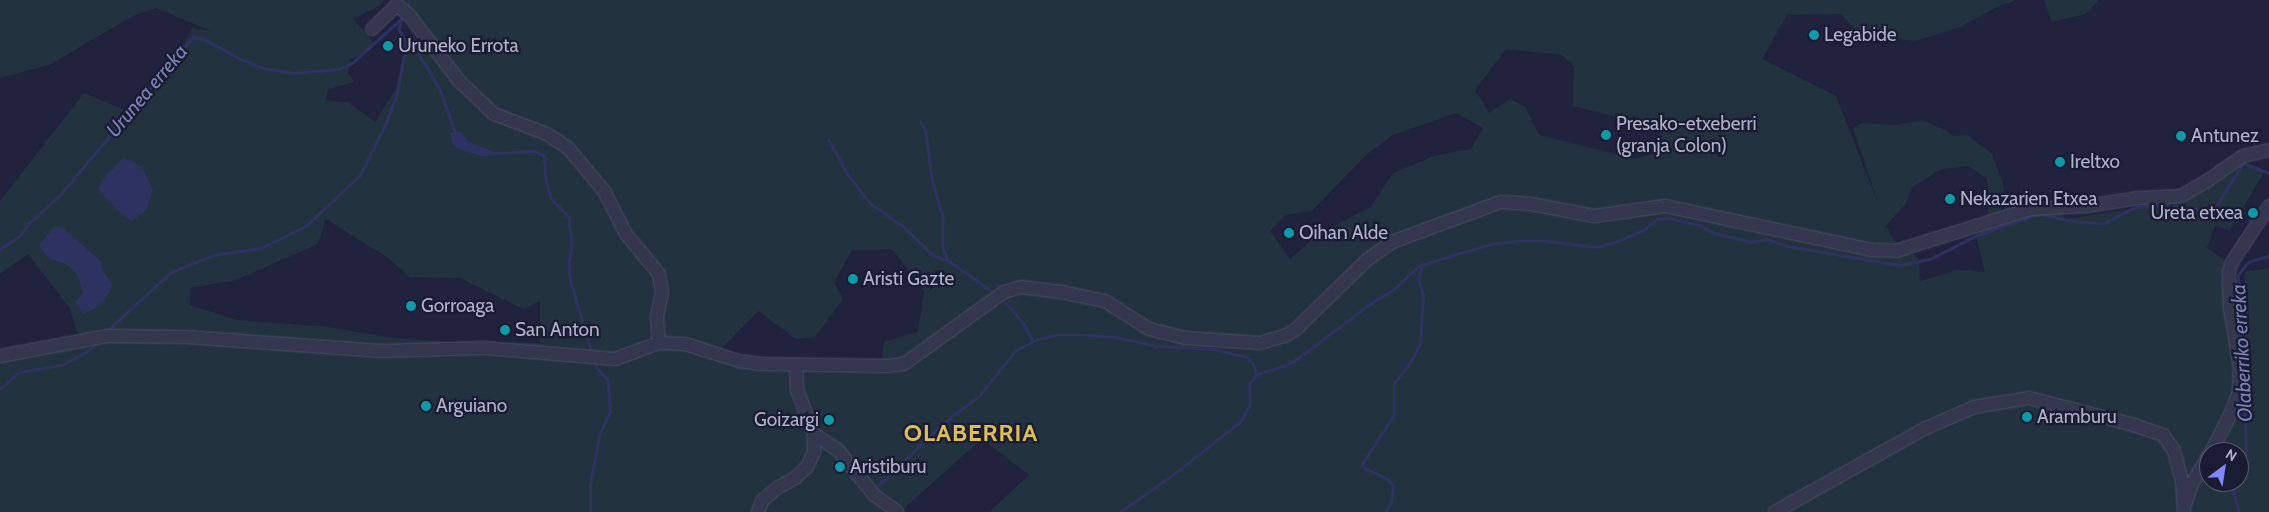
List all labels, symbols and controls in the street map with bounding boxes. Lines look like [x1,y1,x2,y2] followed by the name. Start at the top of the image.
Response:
[1824,24,1896,46] place label: Legabide
[1808,29,1820,41] marker: Legabide
[398,35,519,57] place label: Uruneko Errota
[101,40,193,142] water label: Urunea erreka
[382,40,394,52] marker: Uruneko Errota
[1616,113,1757,157] place label: Presako-etxeberri (granja Colon)
[2191,125,2259,147] place label: Antunez
[1600,129,1612,141] marker: Presako-etxeberri (granja Colon)
[2175,130,2187,142] marker: Antunez
[2070,151,2120,173] place label: Ireltxo
[2054,156,2066,168] marker: Ireltxo
[1960,188,2097,210] place label: Nekazarien Etxea
[1944,193,1956,205] marker: Nekazarien Etxea
[2151,202,2243,224] place label: Ureta etxea
[2247,207,2259,219] marker: Ureta etxea
[1299,222,1388,244] place label: Oihan Alde
[1283,227,1295,239] marker: Oihan Alde
[863,268,954,290] place label: Aristi Gazte
[847,273,859,285] marker: Aristi Gazte
[2226,283,2258,423] water label: Olaberriko erreka
[421,295,494,317] place label: Gorroaga
[405,300,417,312] marker: Gorroaga
[515,319,600,341] place label: San Anton
[499,324,511,336] marker: San Anton
[436,395,507,417] place label: Arguiano
[420,400,432,412] marker: Arguiano
[2037,406,2117,428] place label: Aramburu
[754,409,819,431] place label: Goizargi
[2021,411,2033,423] marker: Aramburu
[823,414,835,426] marker: Goizargi
[903,419,1039,447] district label: OLABERRIA
[2199,442,2249,492] north arrow
[2222,445,2240,465] text: N
[850,456,926,478] place label: Aristiburu
[834,461,846,473] marker: Aristiburu

